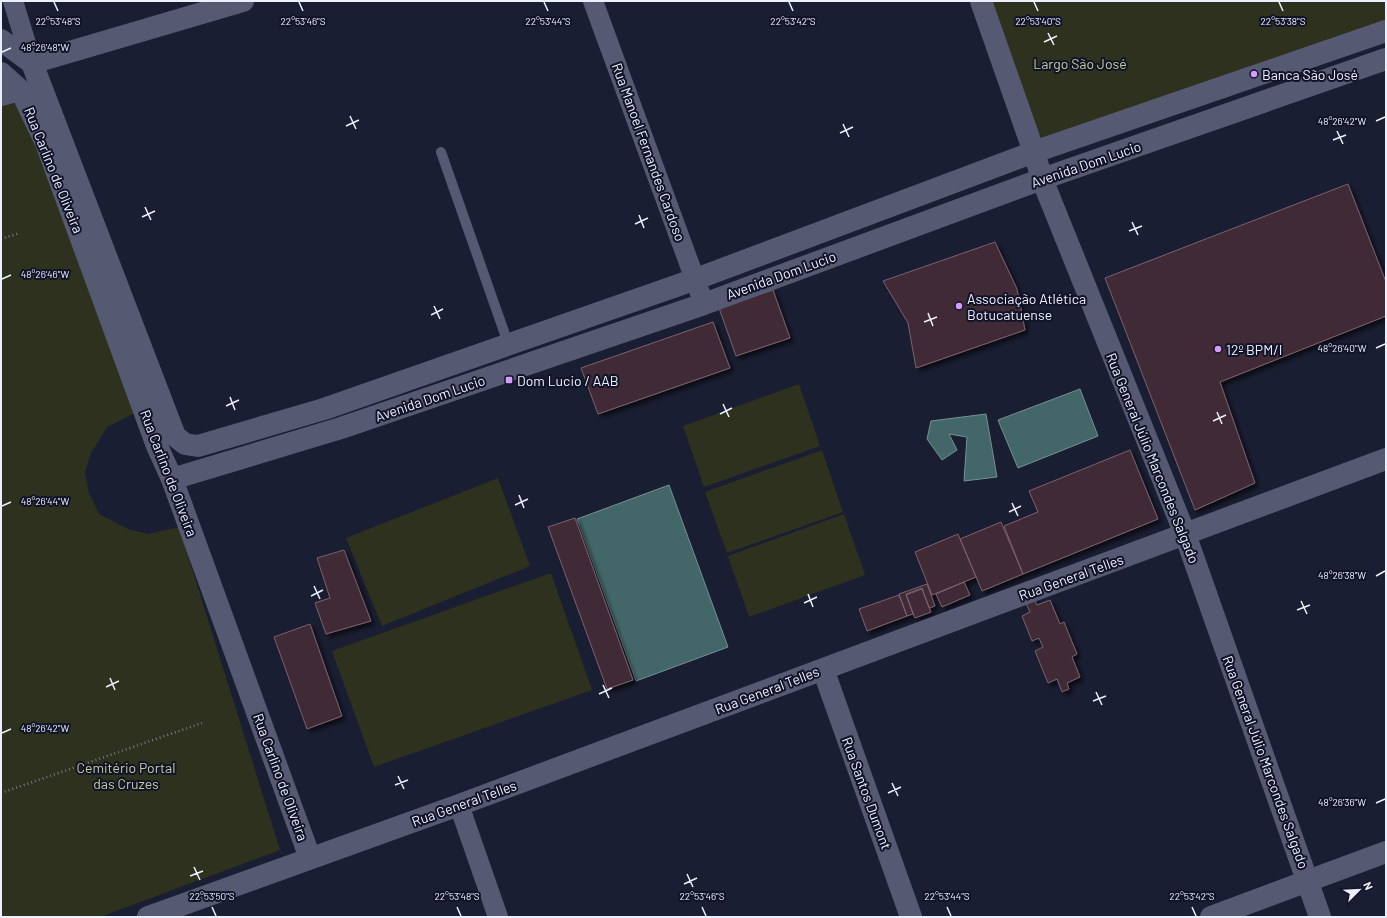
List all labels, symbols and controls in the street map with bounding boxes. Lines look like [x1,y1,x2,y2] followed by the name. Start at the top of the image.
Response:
[35,15,81,27] text: 22°53'48"S
[280,15,326,27] text: 22°53'46"S
[525,15,571,27] text: 22°53'44"S
[770,15,816,27] text: 22°53'42"S
[1015,15,1061,27] text: 22°53'40"S
[1261,15,1306,27] text: 22°53'38"S
[21,41,69,53] text: 48°26'48"W
[1033,55,1127,72] park label: Largo São José
[609,60,689,244] street label: Rua Manoel Fernandes Cardoso
[1262,66,1358,83] place label: Banca São José
[1249,69,1259,79] marker: Banca São José
[21,104,87,236] street label: Rua Carlino de Oliveira
[1318,115,1366,127] text: 48°26'42"W
[1029,137,1143,191] street label: Avenida Dom Lucio
[724,247,838,303] street label: Avenida Dom Lucio
[21,268,69,280] text: 48°26'46"W
[967,290,1086,323] place label: Associação Atlética Botucatuense
[954,301,964,311] marker: Associação Atlética Botucatuense
[1226,341,1282,358] place label: 12º BPM/I
[1318,342,1367,354] text: 48°26'40"W
[1213,344,1223,354] marker: 12º BPM/I
[1103,350,1203,566] street label: Rua General Júlio Marcondes Salgado
[373,371,487,425] street label: Avenida Dom Lucio
[517,372,619,389] place label: Dom Lucio / AAB
[504,375,514,385] marker: Dom Lucio / AAB
[137,407,201,539] street label: Rua Carlino de Oliveira
[21,495,69,507] text: 48°26'44"W
[1016,550,1126,604] street label: Rua General Telles
[1318,569,1366,581] text: 48°26'38"W
[1219,653,1313,871] street label: Rua General Júlio Marcondes Salgado
[713,662,822,718] street label: Rua General Telles
[250,711,312,843] street label: Rua Carlino de Oliveira
[21,722,69,734] text: 48°26'42"W
[839,734,895,852] street label: Rua Santos Dumont
[77,759,175,792] park label: Cemitério Portal das Cruzes
[409,776,519,830] street label: Rua General Telles
[1318,796,1366,808] text: 48°26'36"W
[1339,870,1379,910] north arrow
[1361,880,1376,892] text: N
[189,890,235,902] text: 22°53'50"S
[434,890,480,902] text: 22°53'48"S
[679,890,725,902] text: 22°53'46"S
[924,890,970,902] text: 22°53'44"S
[1169,890,1215,902] text: 22°53'42"S

